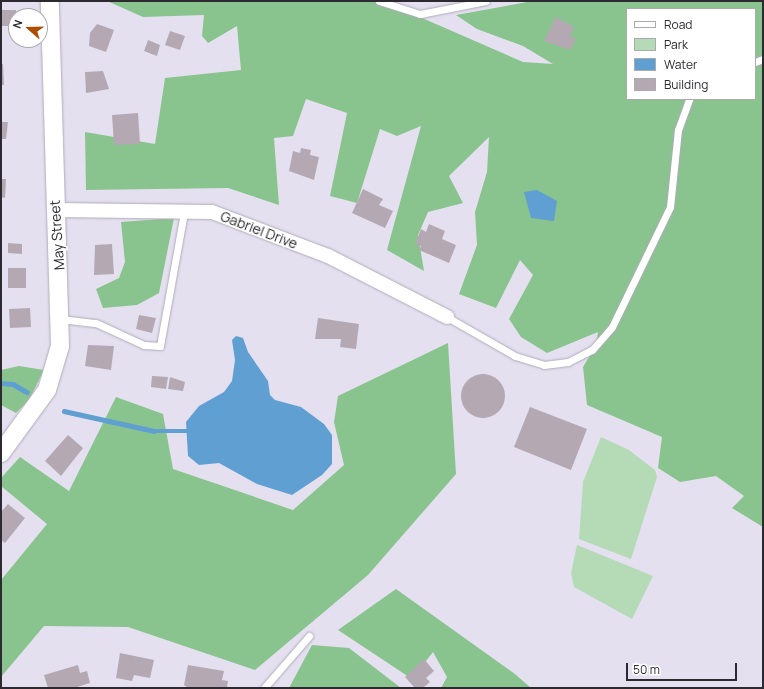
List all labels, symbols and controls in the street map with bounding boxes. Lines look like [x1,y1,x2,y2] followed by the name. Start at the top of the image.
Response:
[8,8,48,48] north arrow
[626,8,756,100] legend
[664,16,692,33] text: Road
[9,18,26,30] text: N
[664,36,688,53] text: Park
[664,56,697,73] text: Water
[664,76,708,93] text: Building
[46,199,68,271] street label: May Street
[218,208,300,252] street label: Gabriel Drive
[628,655,739,681] scale bar
[633,661,660,678] text: 50 m

